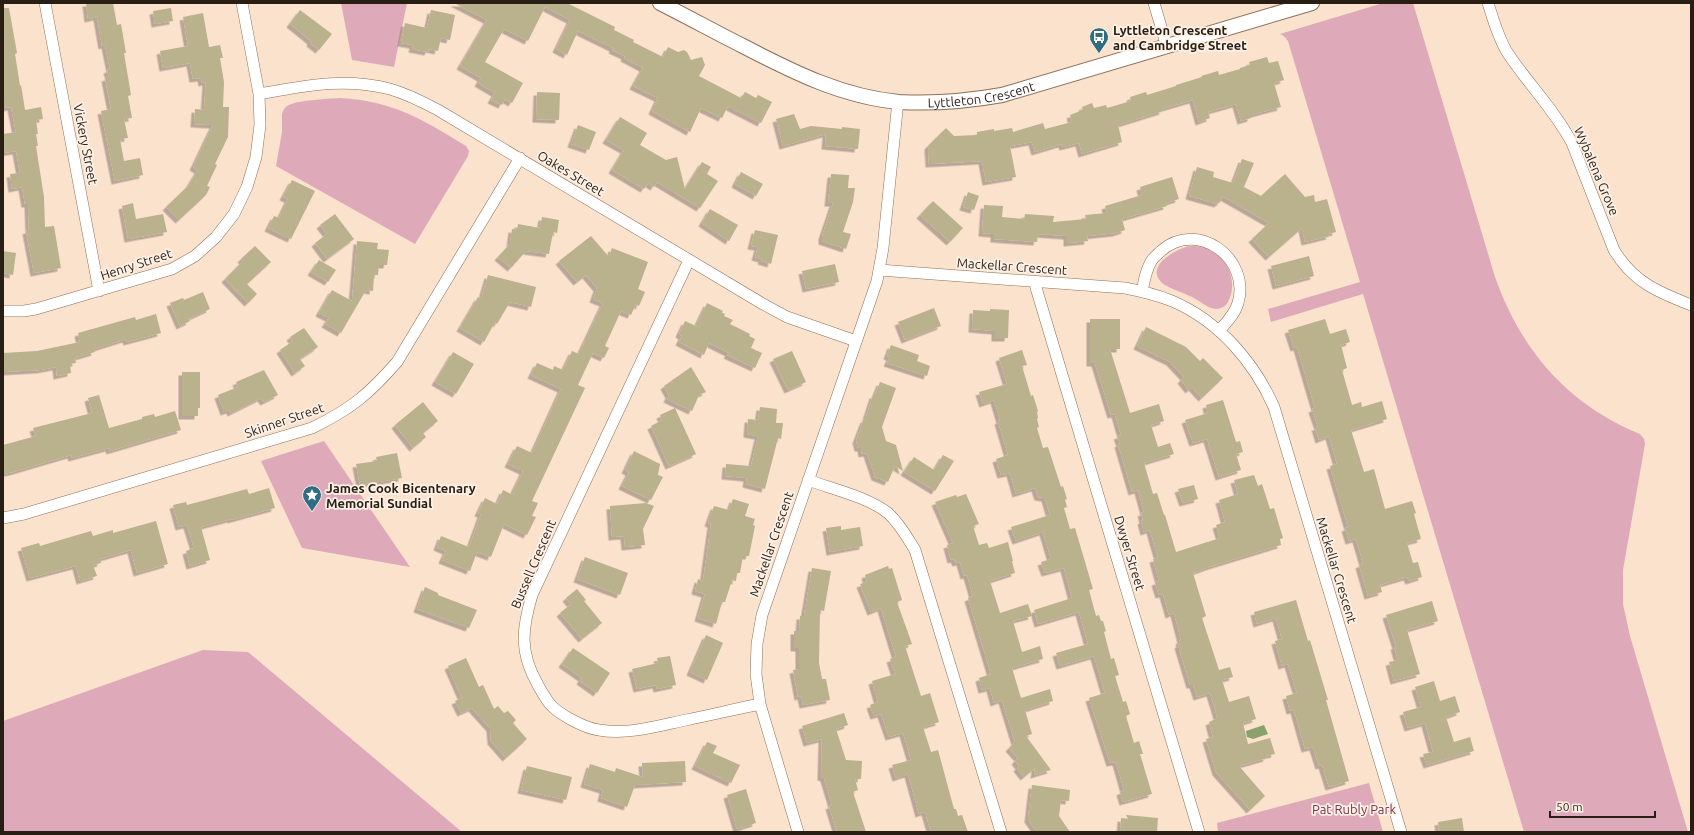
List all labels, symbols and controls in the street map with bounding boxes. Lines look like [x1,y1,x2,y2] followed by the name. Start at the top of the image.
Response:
[1113,23,1247,52] place label: Lyttleton Crescent and Cambridge Street
[1088,26,1110,54] bus stop icon: Lyttleton Crescent and Cambridge Street
[927,79,1036,110] street label: Lyttleton Crescent
[71,102,101,186] street label: Vickery Street
[1572,125,1622,217] street label: Wybalena Grove
[535,148,607,198] street label: Oakes Street
[98,246,174,282] street label: Henry Street
[956,255,1068,277] street label: Mackellar Crescent
[243,400,325,440] street label: Skinner Street
[326,481,476,510] place label: James Cook Bicentenary Memorial Sundial
[301,484,323,512] place icon: James Cook Bicentenary Memorial Sundial
[746,490,796,598] street label: Mackellar Crescent
[1112,514,1148,592] street label: Dwyer Street
[1314,515,1360,625] street label: Mackellar Crescent
[508,517,558,611] street label: Bussell Crescent
[1550,793,1655,819] scale bar
[1556,800,1583,813] text: 50 m
[1312,802,1396,816] park label: Pat Rubly Park

